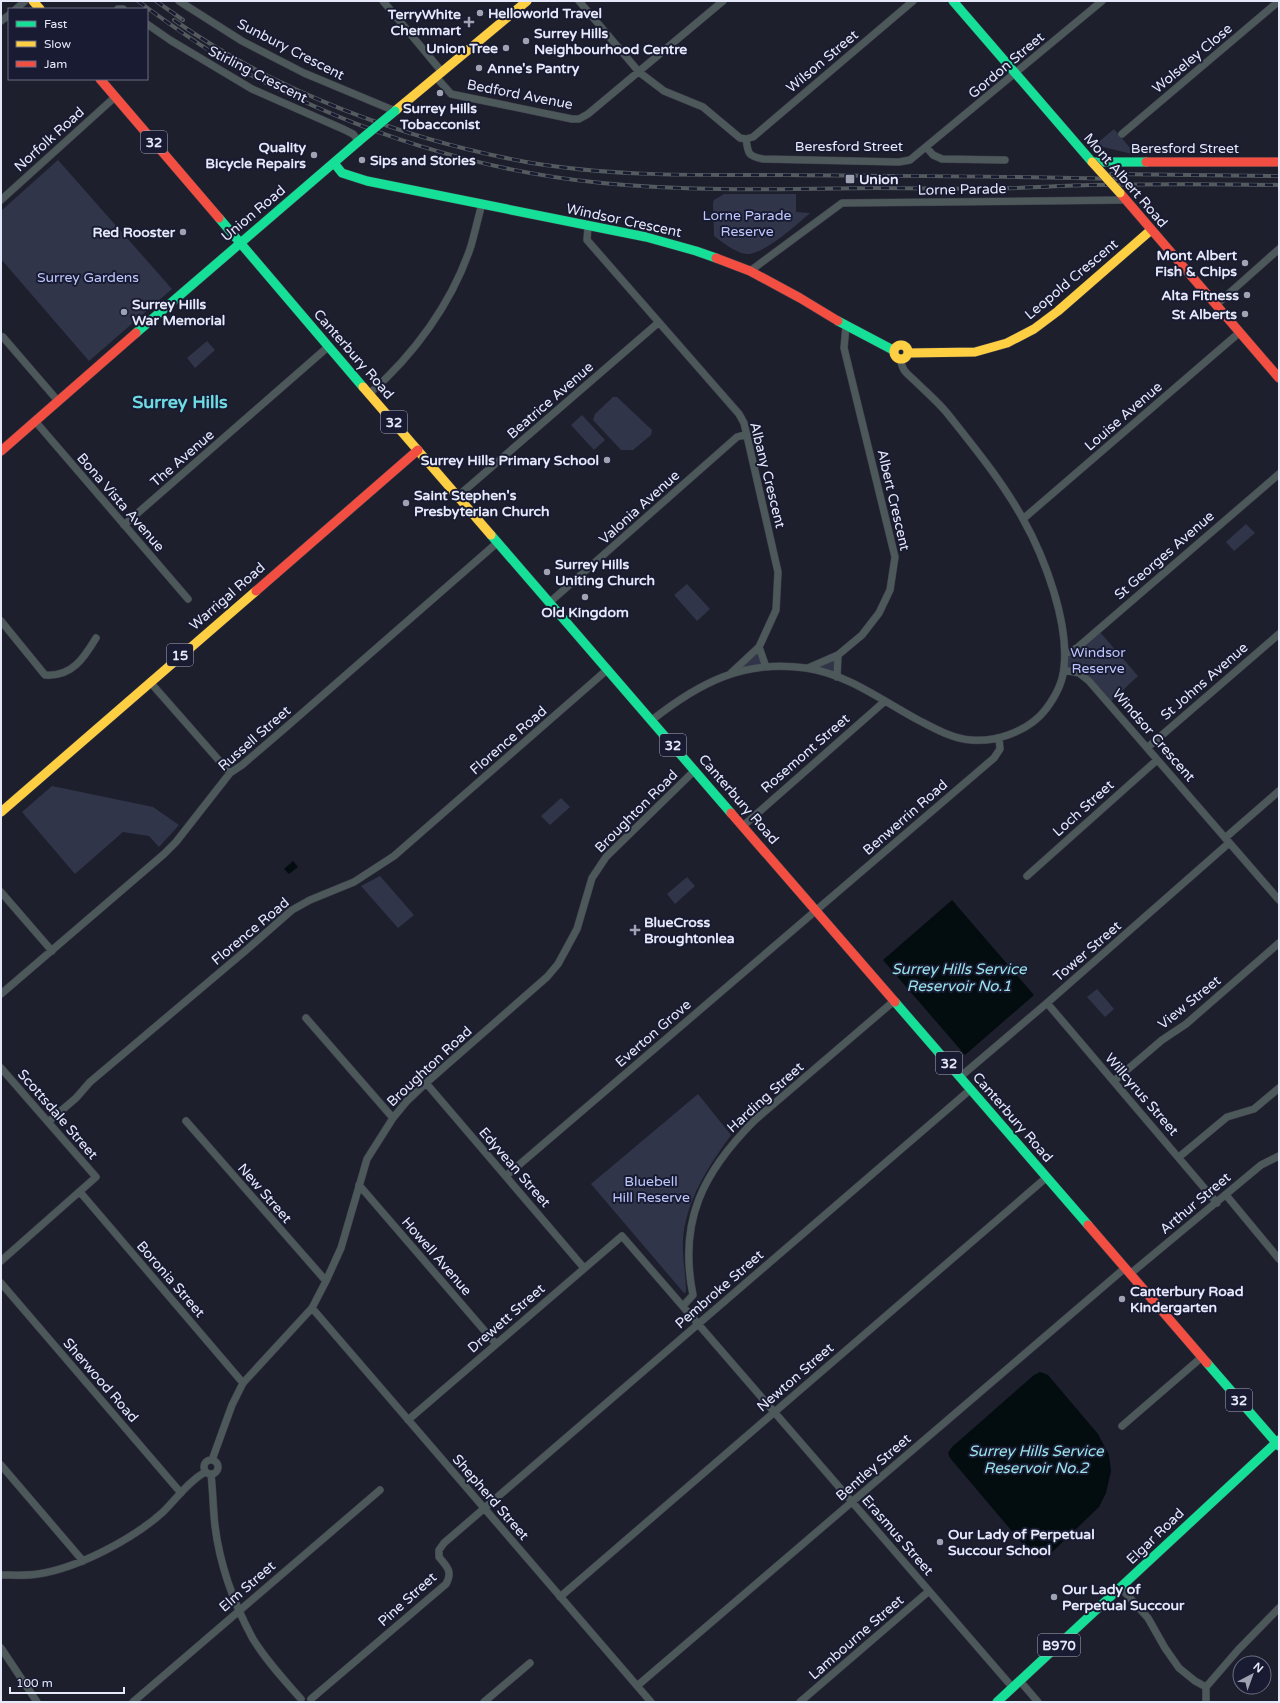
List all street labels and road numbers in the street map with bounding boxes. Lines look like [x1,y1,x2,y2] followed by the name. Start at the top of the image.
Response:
[234,15,348,84] street label: Sunbury Crescent
[1149,20,1236,97] street label: Wolseley Close
[783,26,862,96] street label: Wilson Street
[965,28,1048,102] street label: Gordon Street
[205,42,311,107] street label: Stirling Crescent
[465,76,574,113] street label: Bedford Avenue
[11,104,88,175] street label: Norfolk Road
[1080,130,1171,231] street label: Mont Albert Road
[141,131,167,153] road number: 32
[795,138,904,155] street label: Beresford Street
[1131,140,1240,157] street label: Beresford Street
[917,180,1007,199] street label: Lorne Parade
[218,182,289,245] street label: Union Road
[565,200,684,241] street label: Windsor Crescent
[1021,235,1122,323] street label: Leopold Crescent
[310,306,397,403] street label: Canterbury Road
[504,358,597,442] street label: Beatrice Avenue
[1081,378,1166,455] street label: Louise Avenue
[381,411,407,433] road number: 32
[746,420,789,530] street label: Albany Crescent
[147,426,218,491] street label: The Avenue
[874,448,914,553] street label: Albert Crescent
[73,450,168,555] street label: Bona Vista Avenue
[596,467,683,548] street label: Valonia Avenue
[1111,507,1218,603] street label: St Georges Avenue
[186,559,269,634] street label: Warrigal Road
[1157,639,1251,724] street label: St Johns Avenue
[167,644,193,666] road number: 15
[1109,685,1199,786] street label: Windsor Crescent
[215,702,295,774] street label: Russell Street
[466,702,550,778] street label: Florence Road
[758,710,854,796] street label: Rosemont Street
[660,734,686,756] road number: 32
[695,751,782,848] street label: Canterbury Road
[591,766,681,856] street label: Broughton Road
[860,776,951,859] street label: Benwerrin Road
[1049,776,1118,840] street label: Loch Street
[208,894,293,969] street label: Florence Road
[1050,917,1125,985] street label: Tower Street
[1155,972,1225,1033] street label: View Street
[612,996,695,1071] street label: Everton Grove
[383,1023,475,1110] street label: Broughton Road
[1101,1050,1182,1140] street label: Willcyrus Street
[936,1052,962,1074] road number: 32
[724,1058,808,1136] street label: Harding Street
[14,1066,102,1163] street label: Scottsdale Street
[969,1069,1056,1166] street label: Canterbury Road
[475,1124,554,1211] street label: Edyvean Street
[234,1160,296,1227] street label: New Street
[1156,1168,1235,1238] street label: Arthur Street
[398,1214,475,1299] street label: Howell Avenue
[133,1238,209,1321] street label: Boronia Street
[672,1246,767,1332] street label: Pembroke Street
[464,1280,549,1356] street label: Drewett Street
[59,1335,142,1426] street label: Sherwood Road
[753,1339,838,1415] street label: Newton Street
[1226,1389,1252,1411] road number: 32
[832,1430,915,1505] street label: Bentley Street
[449,1451,533,1544] street label: Shepherd Street
[858,1492,937,1579] street label: Erasmus Street
[1123,1505,1188,1568] street label: Elgar Road
[216,1557,279,1615] street label: Elm Street
[375,1568,441,1630] street label: Pine Street
[805,1591,908,1683] street label: Lambourne Street
[1038,1634,1080,1656] road number: B970

